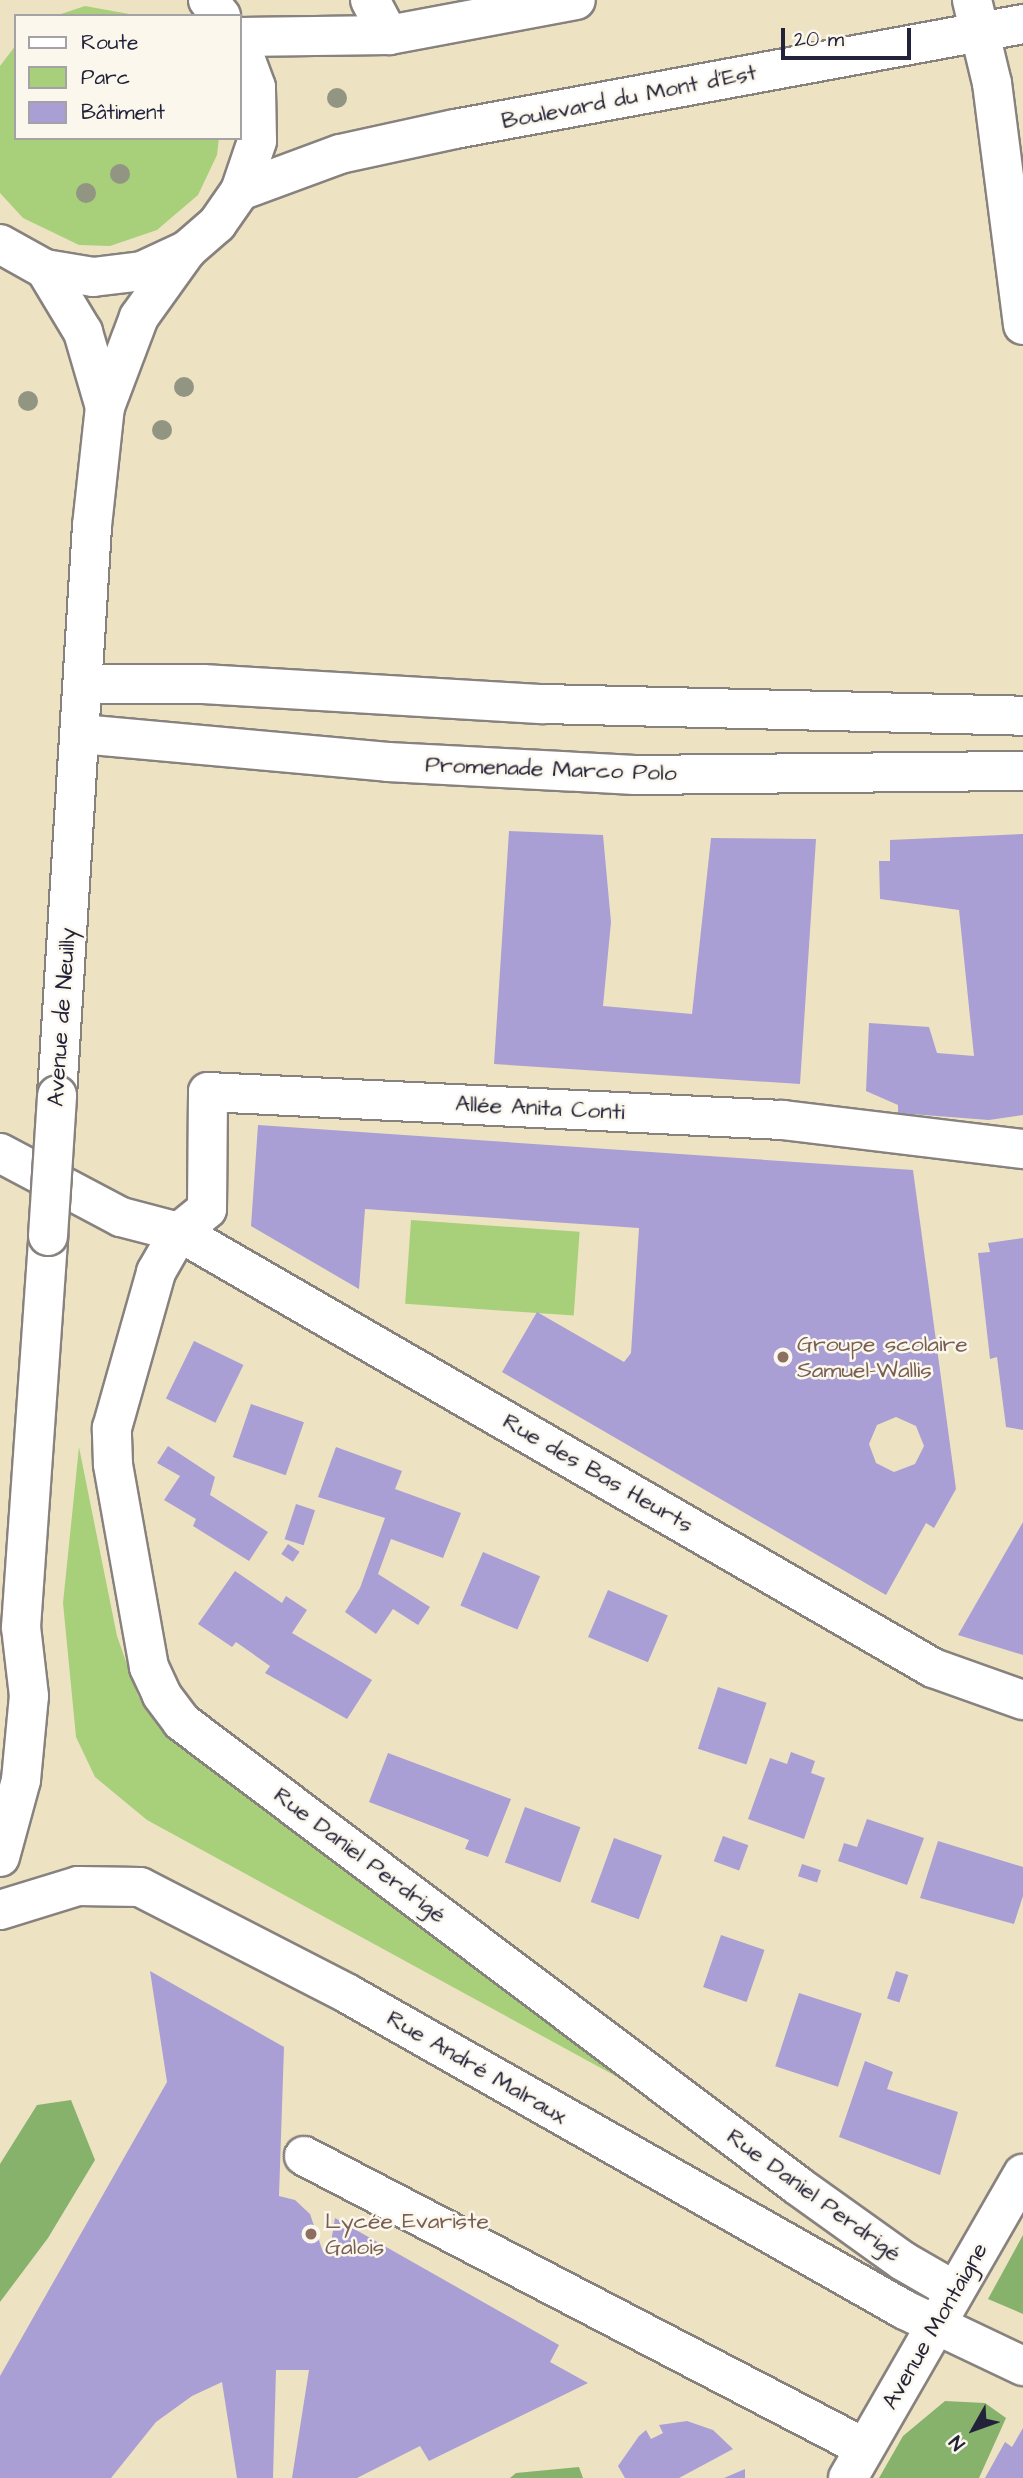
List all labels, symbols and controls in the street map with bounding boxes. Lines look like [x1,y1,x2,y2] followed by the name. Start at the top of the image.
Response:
[14,14,242,140] legend
[785,14,914,58] scale bar
[794,25,844,54] text: 20 m
[81,28,138,57] text: Route
[499,59,759,135] street label: Boulevard du Mont d'Est
[81,63,130,92] text: Parc
[81,98,165,127] text: Bâtiment
[425,751,677,787] street label: Promenade Marco Polo
[42,927,82,1107] street label: Avenue de Neuilly
[455,1090,625,1126] street label: Allée Anita Conti
[797,1330,968,1384] place label: Groupe scolaire Samuel-Wallis
[775,1349,791,1365] marker: Groupe scolaire Samuel-Wallis
[498,1407,698,1539] street label: Rue des Bas Heurts
[268,1781,452,1929] street label: Rue Daniel Perdrigé
[382,2004,572,2130] street label: Rue André Malraux
[721,2123,907,2267] street label: Rue Daniel Perdrigé
[325,2207,489,2261] place label: Lycée Evariste Galois
[303,2226,319,2242] marker: Lycée Evariste Galois
[876,2238,994,2414] street label: Avenue Montaigne
[939,2394,1009,2464] north arrow
[943,2430,972,2456] text: N

